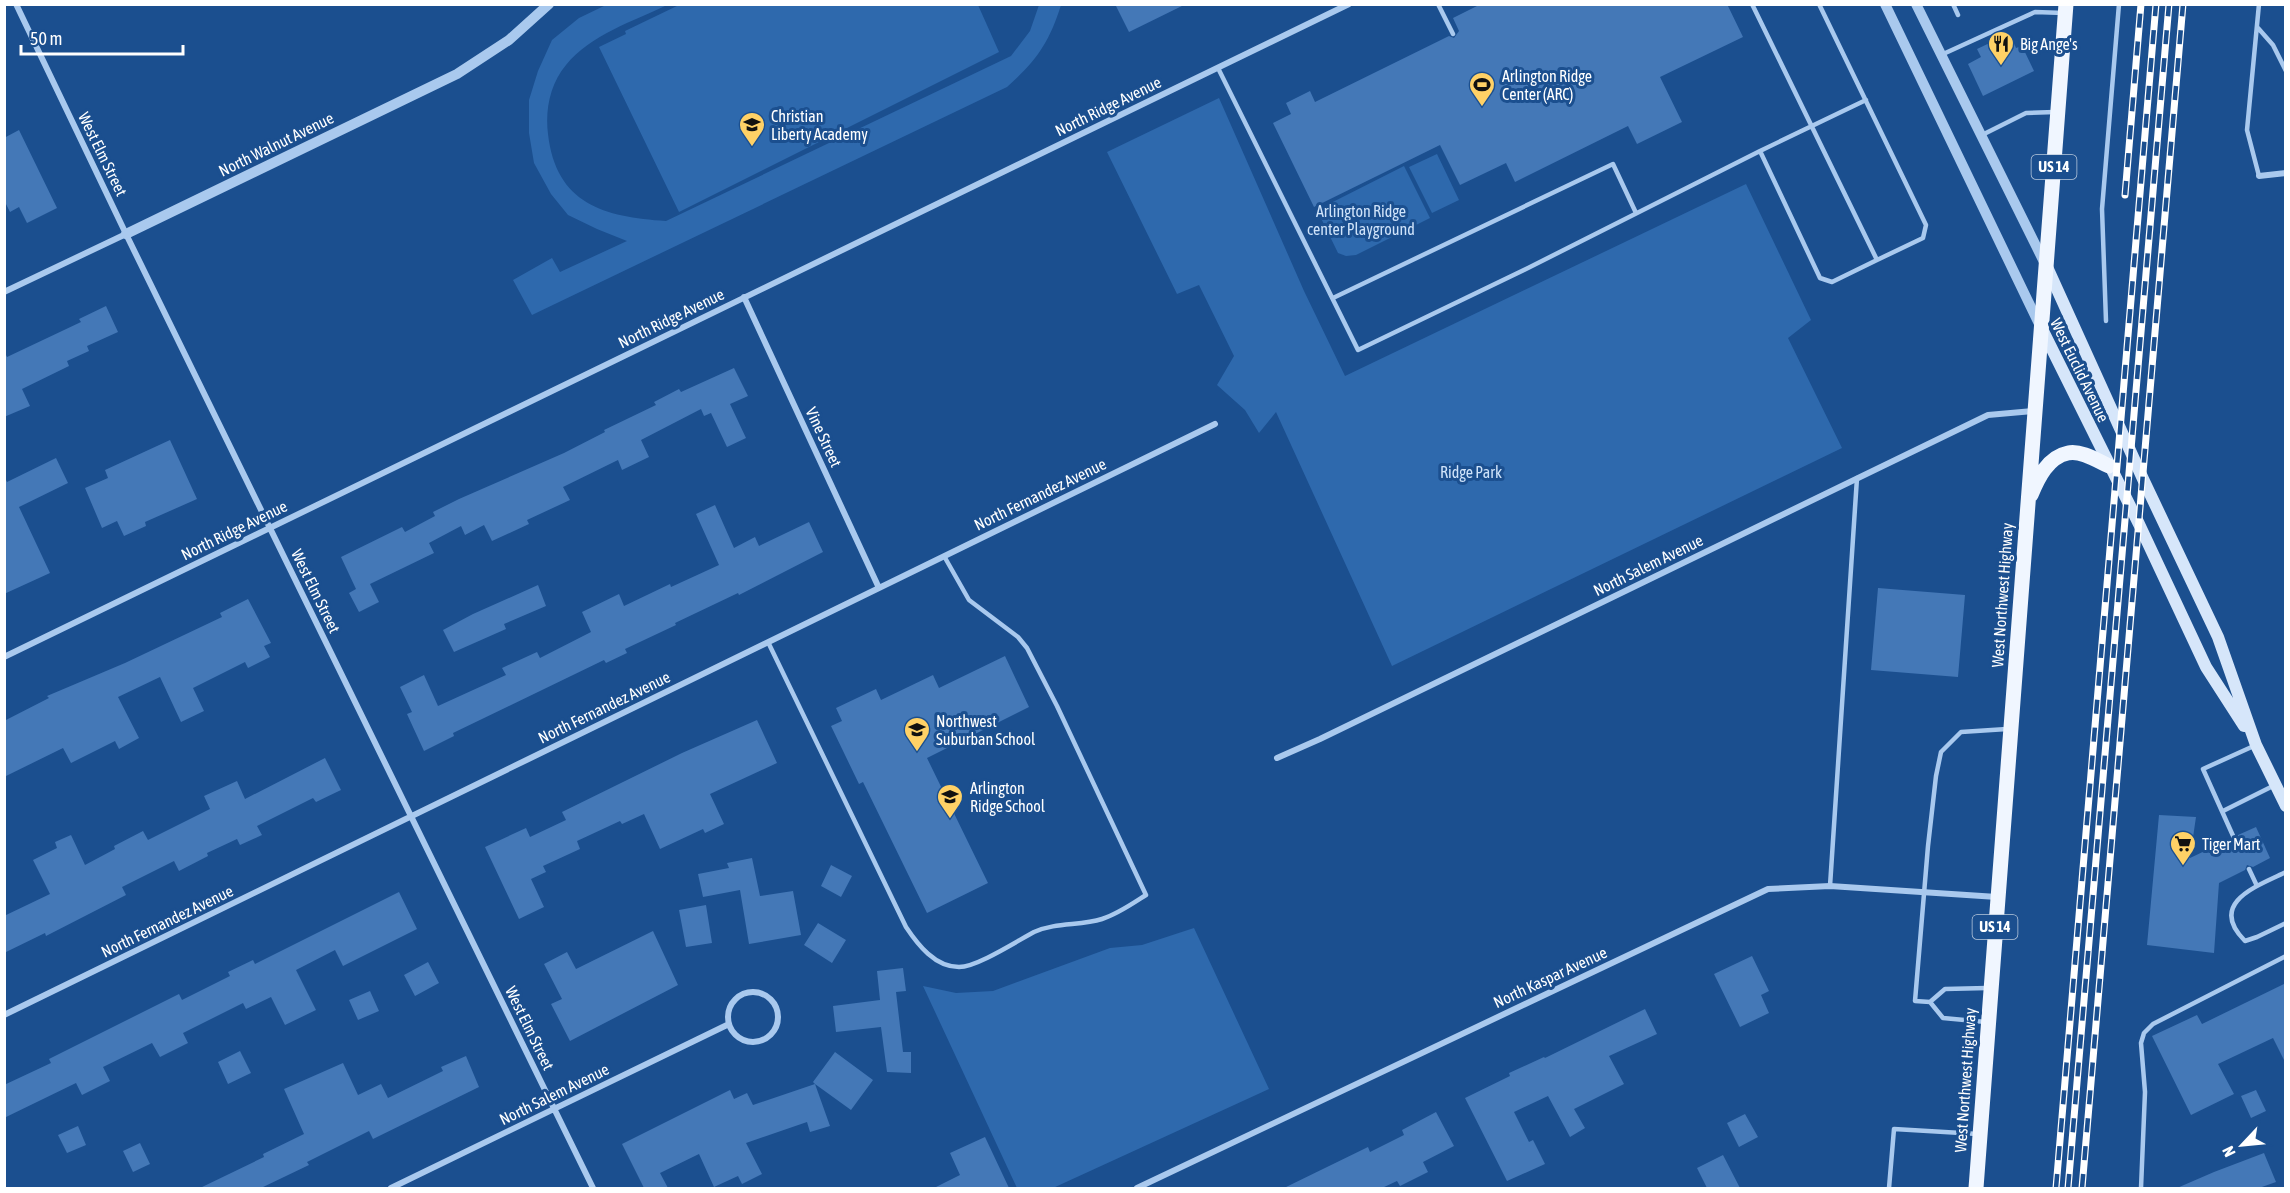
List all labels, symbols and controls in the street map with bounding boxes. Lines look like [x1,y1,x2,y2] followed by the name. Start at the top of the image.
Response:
[21,18,183,56] scale bar
[30,28,62,49] text: 50 m
[1986,29,2016,67] restaurant icon: Big Ange's
[2020,35,2078,54] place label: Big Ange's
[1502,67,1592,104] place label: Arlington Ridge Center (ARC)
[1467,70,1497,108] sports icon: Arlington Ridge Center (ARC)
[1052,73,1164,140] street label: North Ridge Avenue
[771,107,868,144] place label: Christian Liberty Academy
[216,108,336,180] street label: North Walnut Avenue
[75,109,131,199] street label: West Elm Street
[737,110,767,148] school or university icon: Christian Liberty Academy
[2032,155,2076,179] road number: US 14
[1307,202,1415,239] park label: Arlington Ridge center Playground
[615,285,727,352] street label: North Ridge Avenue
[2047,315,2113,425] street label: West Euclid Avenue
[802,404,846,470] street label: Vine Street
[971,454,1109,534] street label: North Fernandez Avenue
[1440,463,1502,482] park label: Ridge Park
[178,497,290,564] street label: North Ridge Avenue
[1988,522,2017,668] street label: West Northwest Highway
[1590,531,1706,599] street label: North Salem Avenue
[288,546,344,636] street label: West Elm Street
[535,667,673,747] street label: North Fernandez Avenue
[936,712,1036,748] place label: Northwest Suburban School
[902,715,932,753] school or university icon: Northwest Suburban School
[970,779,1046,816] place label: Arlington Ridge School
[935,782,965,820] school or university icon: Arlington Ridge School
[2168,829,2198,867] supermarket icon: Tiger Mart
[2202,835,2261,854] place label: Tiger Mart
[98,881,236,961] street label: North Fernandez Avenue
[1972,915,2018,939] road number: US 14
[1490,943,1610,1012] street label: North Kaspar Avenue
[502,983,558,1073] street label: West Elm Street
[1951,1007,1980,1153] street label: West Northwest Highway
[496,1060,612,1128] street label: North Salem Avenue
[2212,1115,2272,1175] north arrow
[2218,1143,2239,1160] text: N

